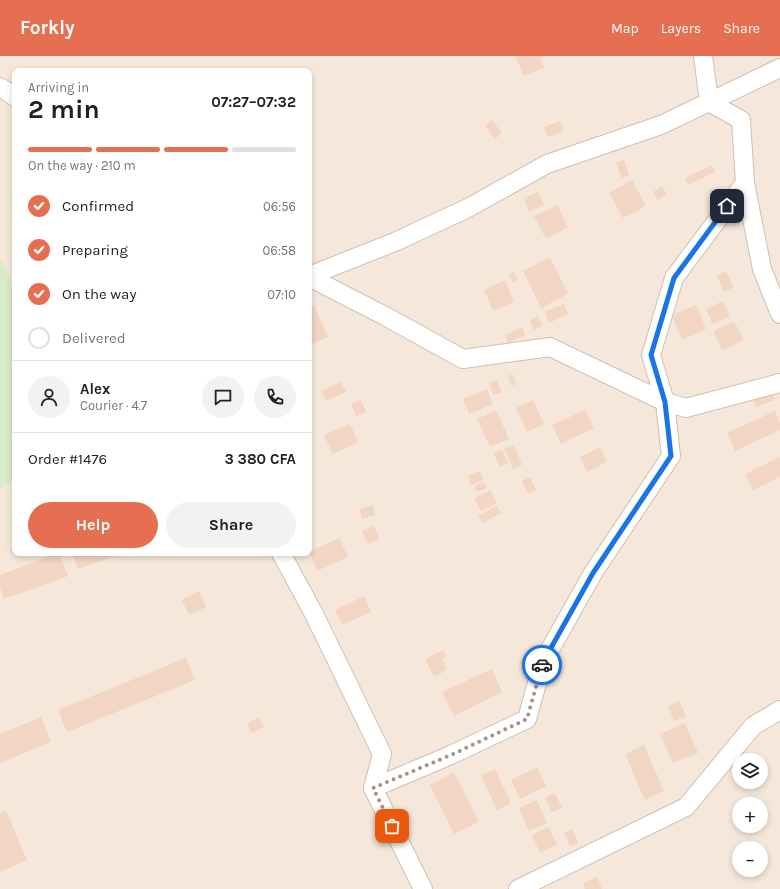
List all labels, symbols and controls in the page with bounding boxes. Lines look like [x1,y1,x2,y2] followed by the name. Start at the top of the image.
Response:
[20,17,75,39] text: Forkly
[611,20,639,37] text: Map
[661,20,701,37] text: Layers
[723,20,760,37] text: Share
[28,80,89,95] text: Arriving in
[211,93,296,111] text: 07:27–07:32
[28,94,100,125] text: 2 min
[28,158,136,173] text: On the way · 210 m
[710,189,744,223] pin
[28,195,50,217] icon: check
[716,195,738,217] icon: home
[62,197,134,215] text: Confirmed
[263,199,296,214] text: 06:56
[28,239,50,261] icon: check
[62,241,128,259] text: Preparing
[263,243,296,258] text: 06:58
[28,283,50,305] icon: check
[62,285,136,303] text: On the way
[267,287,296,302] text: 07:10
[62,329,126,347] text: Delivered
[28,376,70,418] button: person
[202,376,244,418] button: chat
[254,376,296,418] button: phone
[80,380,110,398] text: Alex
[80,398,147,413] text: Courier · 4.7
[28,450,107,468] text: Order #1476
[224,450,296,468] text: 3 380 CFA
[28,502,158,548] button: Help
[166,502,296,548] button: Share
[522,645,562,685] courier
[531,654,553,676] icon: car
[732,753,768,877] map controls
[732,753,768,789] button: layers
[732,797,768,833] button: +
[375,809,409,843] pin
[381,815,403,837] icon: bag
[732,841,768,877] button: −

